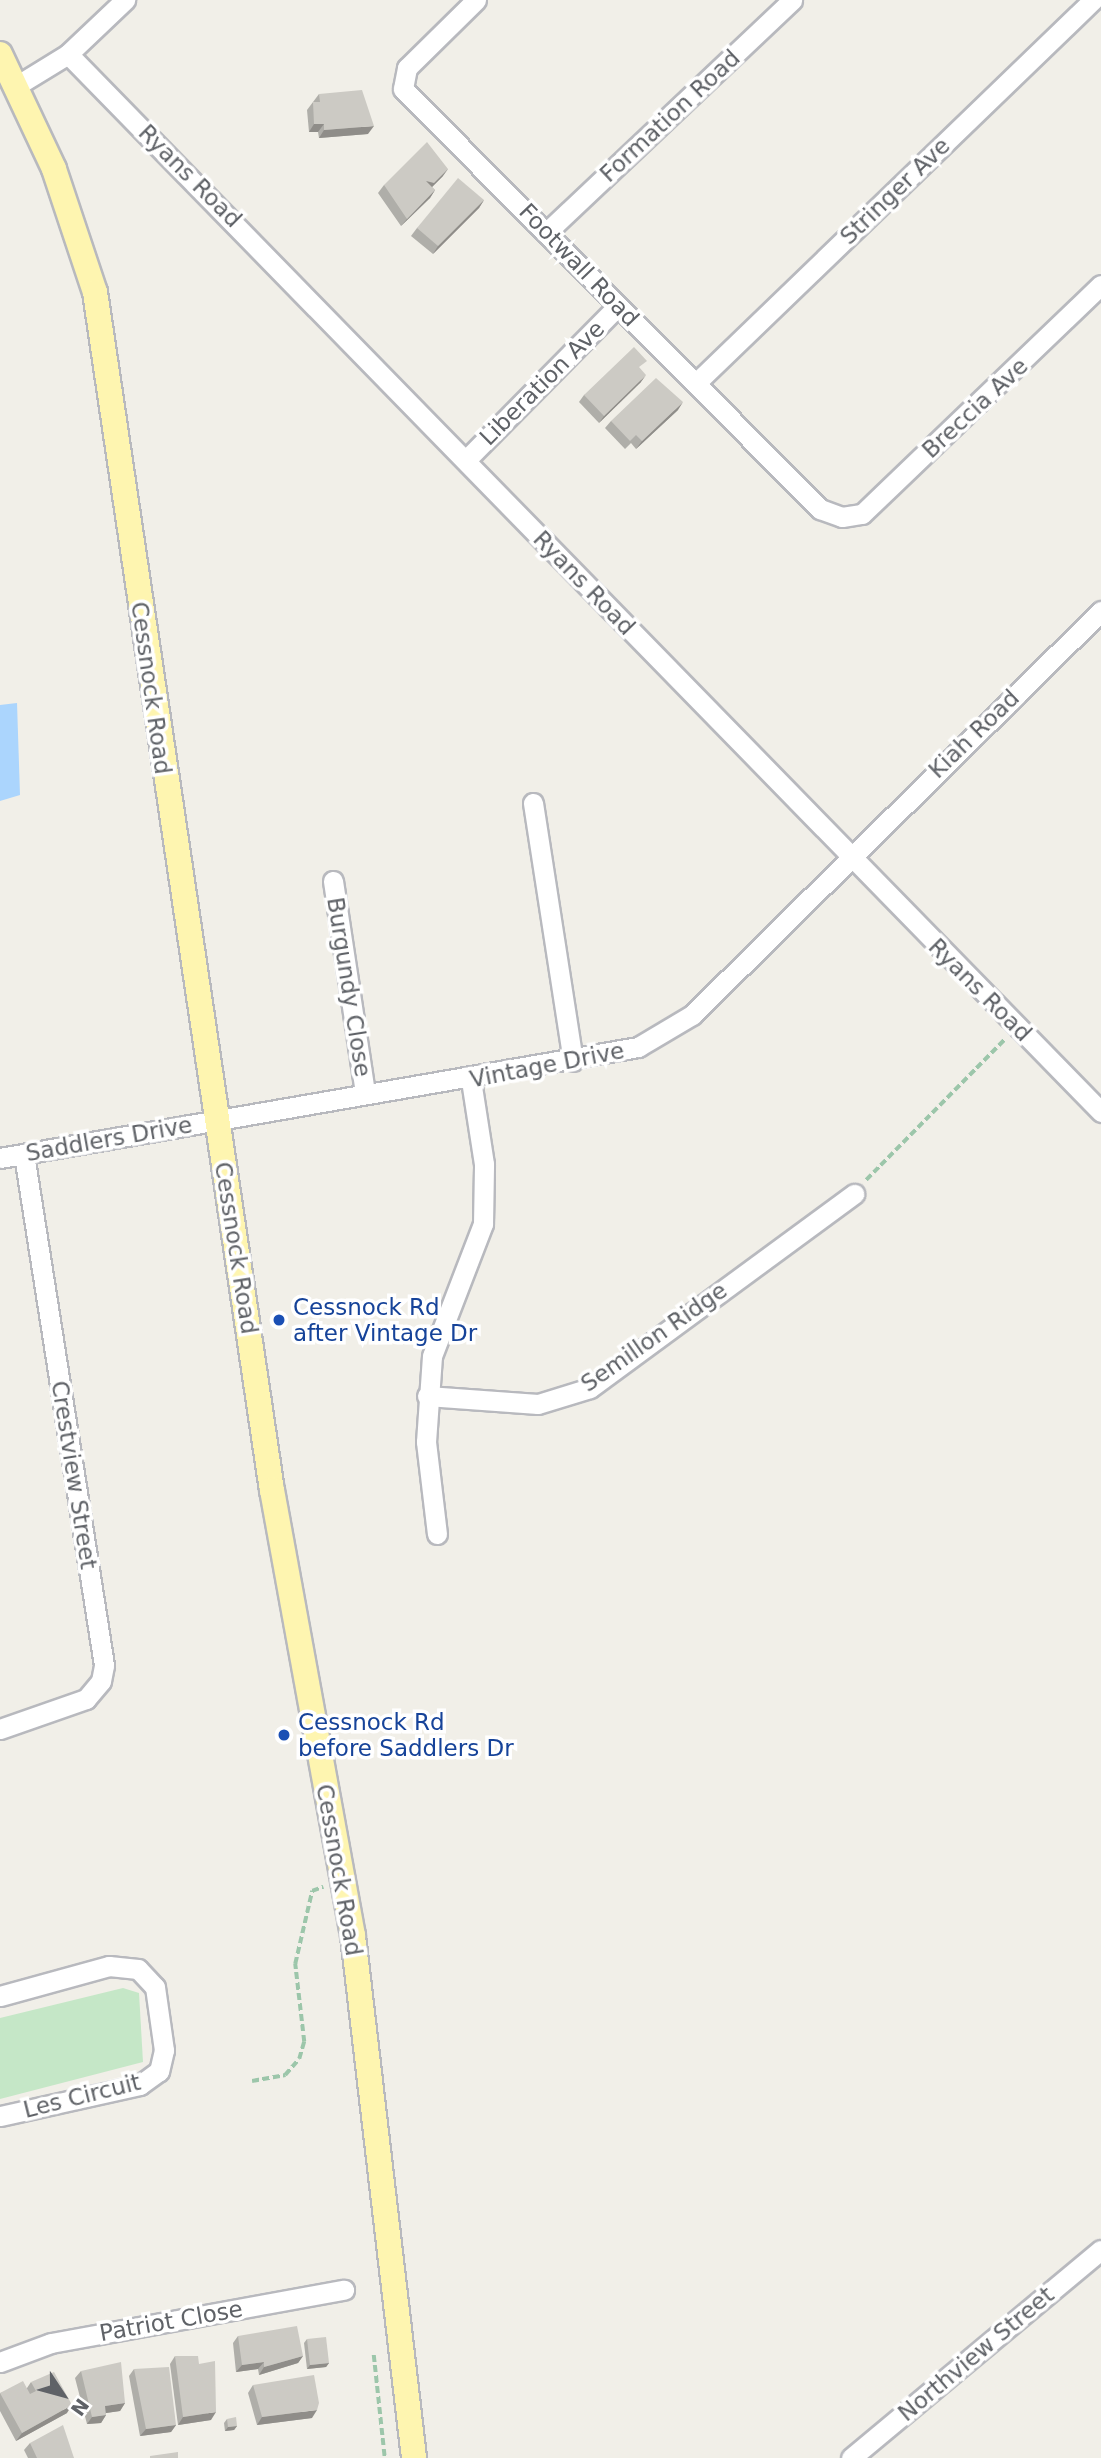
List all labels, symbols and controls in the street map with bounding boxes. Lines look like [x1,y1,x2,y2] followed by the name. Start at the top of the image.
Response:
[594,44,746,188] street label: Formation Road
[133,119,247,233] street label: Ryans Road
[834,132,956,250] street label: Stringer Ave
[513,198,645,332] street label: Footwall Road
[474,315,610,451] street label: Liberation Ave
[917,352,1033,464] street label: Breccia Ave
[528,525,640,641] street label: Ryans Road
[125,600,177,776] street label: Cessnock Road
[923,684,1025,784] street label: Kiah Road
[321,895,377,1079] street label: Burgundy Close
[923,933,1037,1047] street label: Ryans Road
[467,1037,627,1093] street label: Vintage Drive
[24,1111,194,1167] street label: Saddlers Drive
[209,1160,263,1336] street label: Cessnock Road
[576,1276,732,1398] street label: Semillon Ridge
[293,1293,477,1347] place label: Cessnock Rd after Vintage Dr
[271,1312,287,1328] marker: Cessnock Rd after Vintage Dr
[45,1379,103,1571] street label: Crestview Street
[298,1708,514,1762] place label: Cessnock Rd before Saddlers Dr
[276,1727,292,1743] marker: Cessnock Rd before Saddlers Dr
[310,1782,368,1958] street label: Cessnock Road
[20,2068,144,2124] street label: Les Circuit
[893,2281,1059,2427] street label: Northview Street
[97,2295,245,2347] street label: Patriot Close
[28,2360,98,2430] north arrow
[66,2394,94,2420] text: N

